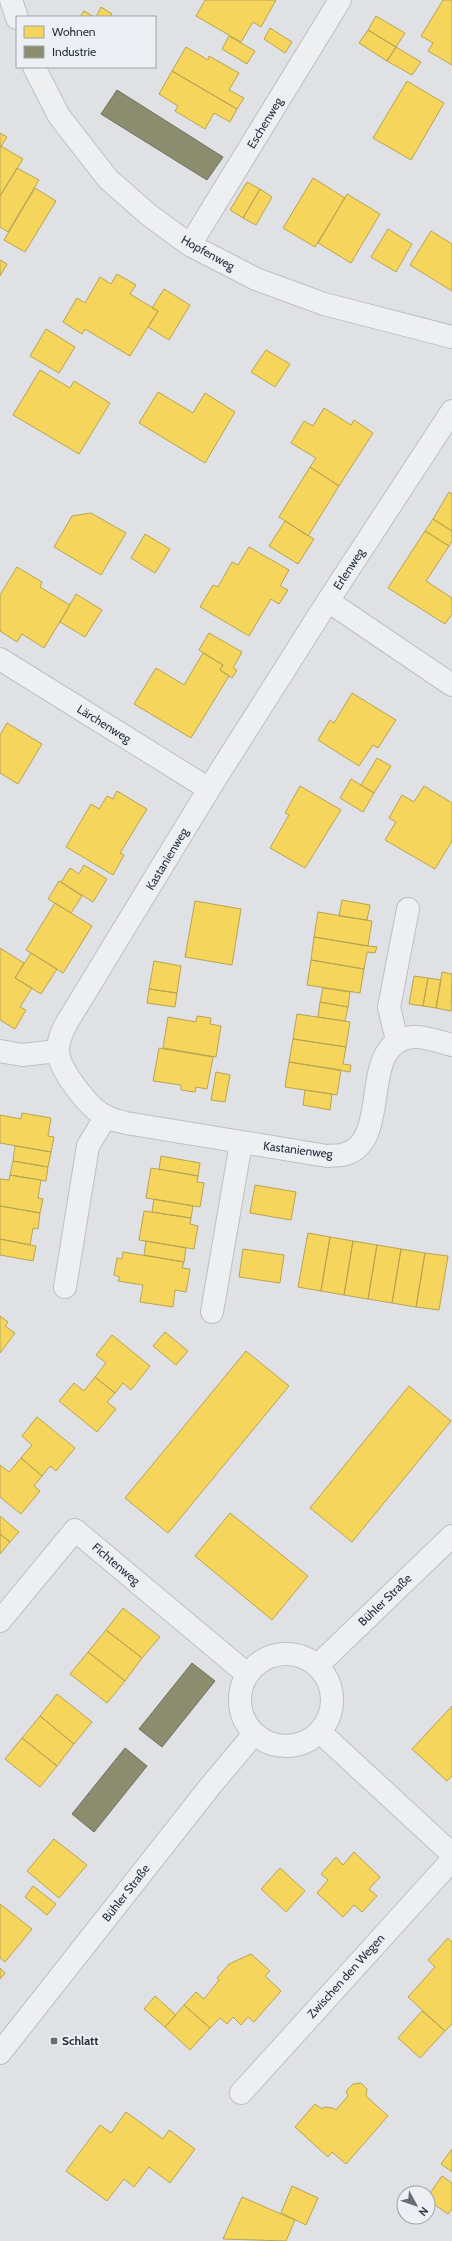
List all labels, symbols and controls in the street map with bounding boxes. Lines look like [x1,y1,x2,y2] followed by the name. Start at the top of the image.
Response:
[16,16,156,68] legend
[52,24,96,39] text: Wohnen
[52,44,96,59] text: Industrie
[243,94,286,151] street label: Eschenweg
[179,232,239,274] street label: Hopfenweg
[330,544,368,592] street label: Erlenweg
[74,701,135,747] street label: Lärchenweg
[142,824,192,893] street label: Kastanienweg
[262,1138,335,1161] street label: Kastanienweg
[89,1539,144,1589] street label: Fichtenweg
[355,1570,415,1629] street label: Bühler Straße
[99,1861,153,1924] street label: Bühler Straße
[304,1930,388,2021] street label: Zwischen den Wegen
[62,2033,98,2048] place label: Schlatt
[49,2036,59,2046] marker: Schlatt
[396,2185,436,2225] north arrow
[416,2204,432,2219] text: N

